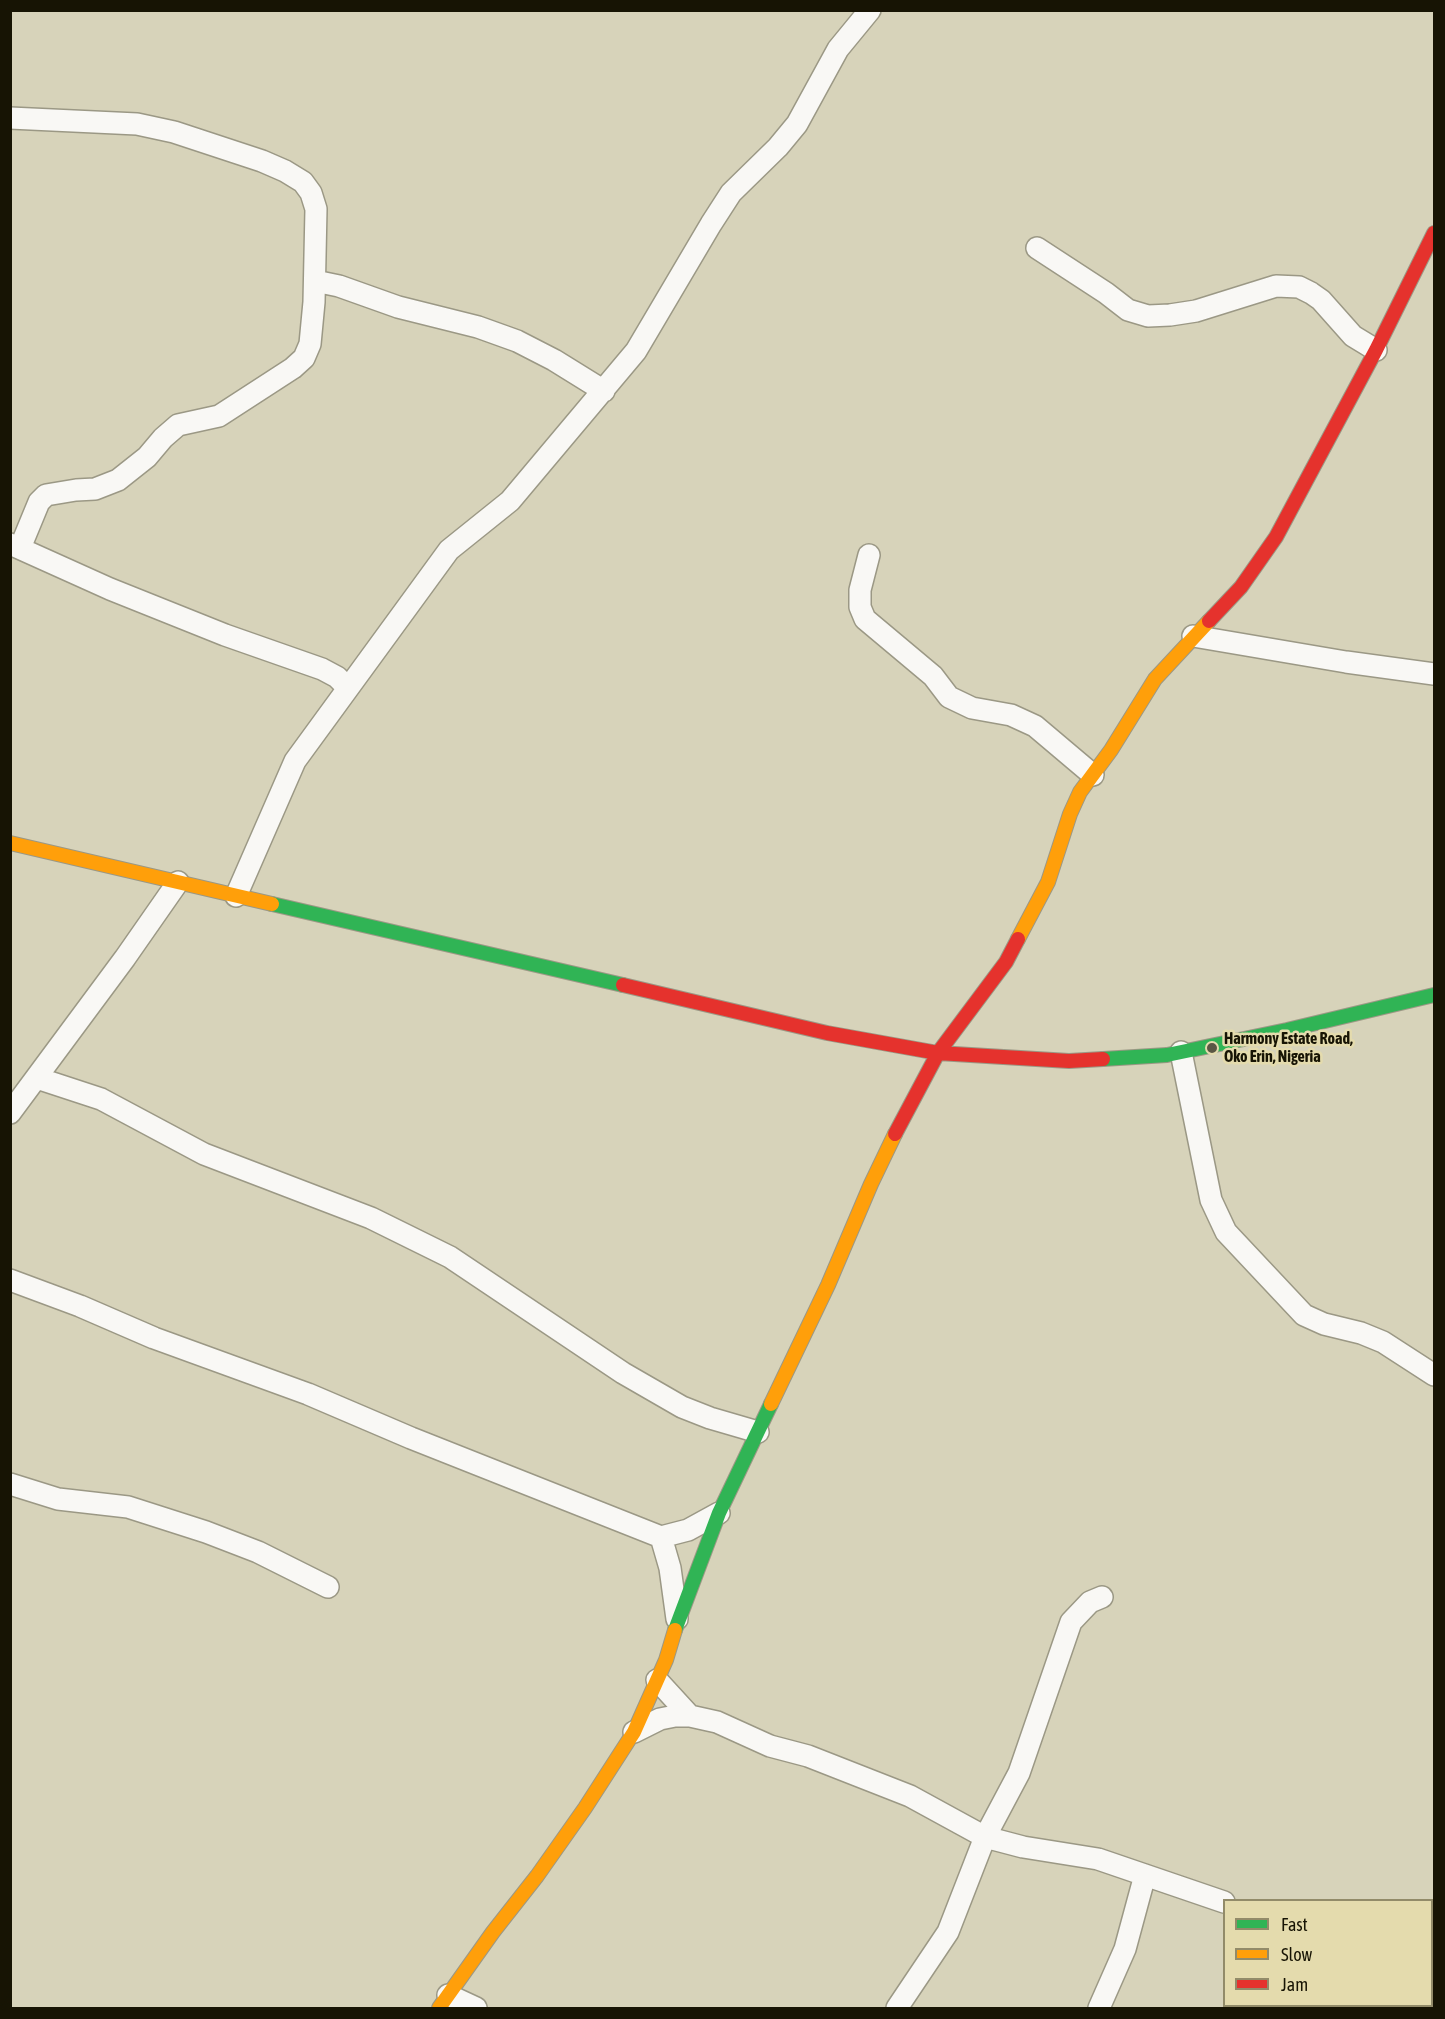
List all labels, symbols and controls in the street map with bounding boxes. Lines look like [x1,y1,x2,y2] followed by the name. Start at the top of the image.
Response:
[1224,1029,1353,1067] place label: Harmony Estate Road, Oko Erin, Nigeria
[1205,1041,1219,1055] marker: Harmony Estate Road, Oko Erin, Nigeria
[1223,1899,1433,2007] legend
[1281,1914,1308,1935] text: Fast
[1281,1944,1312,1965] text: Slow
[1281,1974,1308,1995] text: Jam

